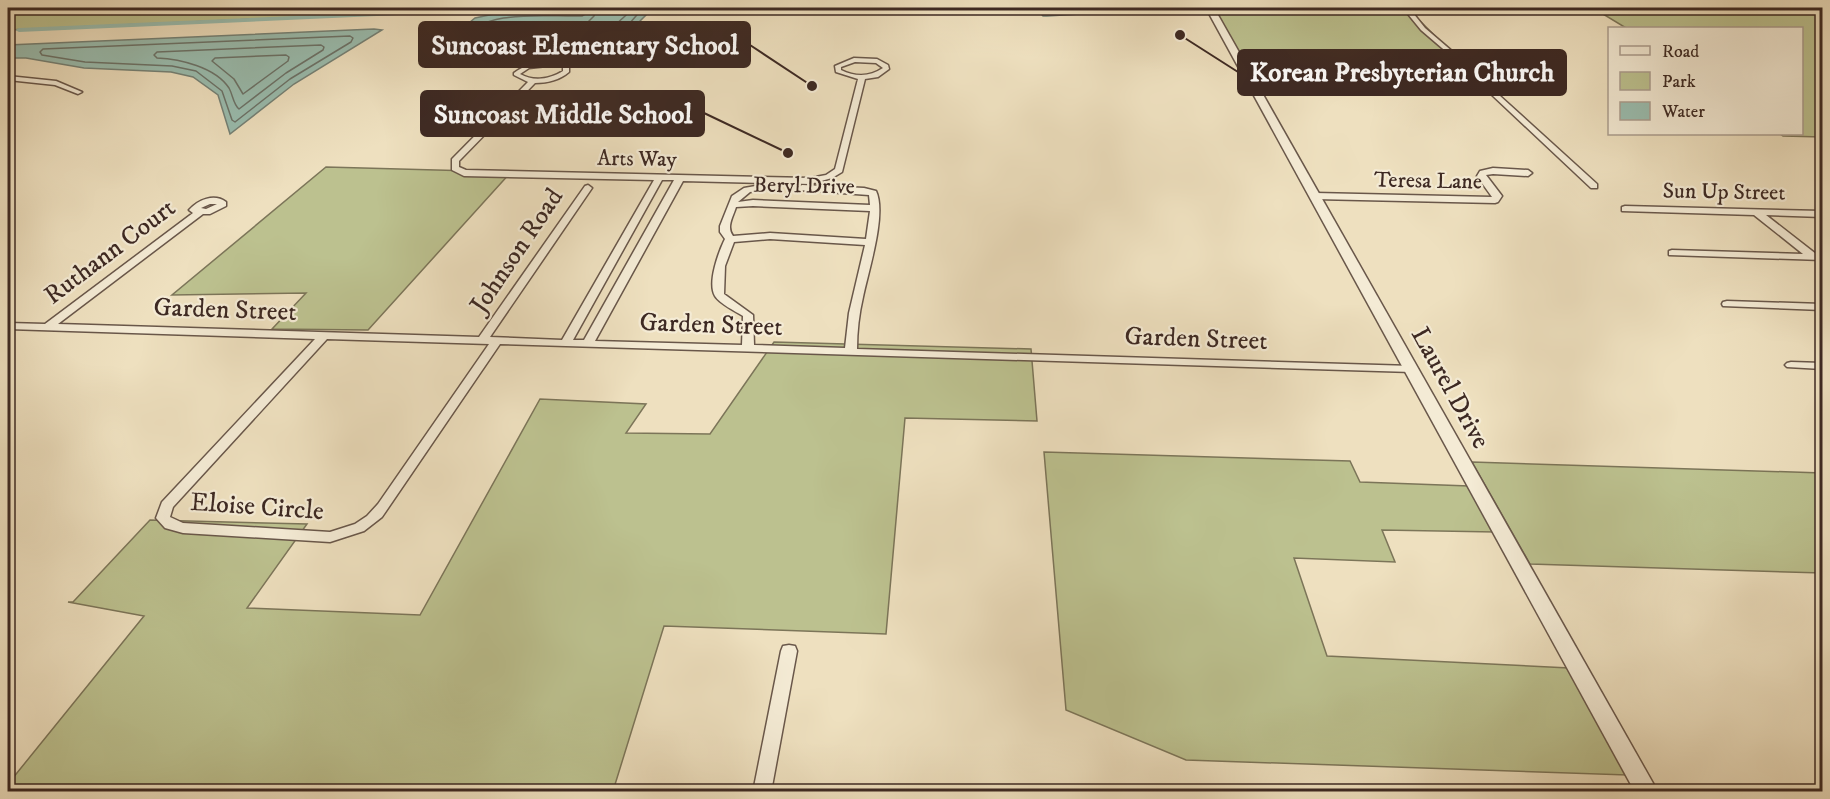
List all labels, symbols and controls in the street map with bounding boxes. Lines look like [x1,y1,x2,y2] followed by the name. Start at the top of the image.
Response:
[419,22,750,67] callout: Suncoast Elementary School
[1608,27,1803,135] legend
[431,29,740,63] text: Suncoast Elementary School
[1662,41,1699,63] text: Road
[1238,50,1566,95] callout: Korean Presbyterian Church
[1250,56,1555,90] text: Korean Presbyterian Church
[1662,71,1696,93] text: Park
[421,91,704,136] callout: Suncoast Middle School
[434,98,693,132] text: Suncoast Middle School
[1661,101,1705,123] text: Water
[597,145,678,173] street label: Arts Way
[1374,167,1482,195] street label: Teresa Lane
[753,172,855,200] street label: Beryl Drive
[1662,177,1786,207] street label: Sun Up Street
[462,182,571,322] street label: Johnson Road
[38,192,182,312] street label: Ruthann Court
[153,291,297,329] street label: Garden Street
[639,306,783,344] street label: Garden Street
[1124,320,1268,358] street label: Garden Street
[1403,321,1497,455] street label: Laurel Drive
[189,486,325,528] street label: Eloise Circle

